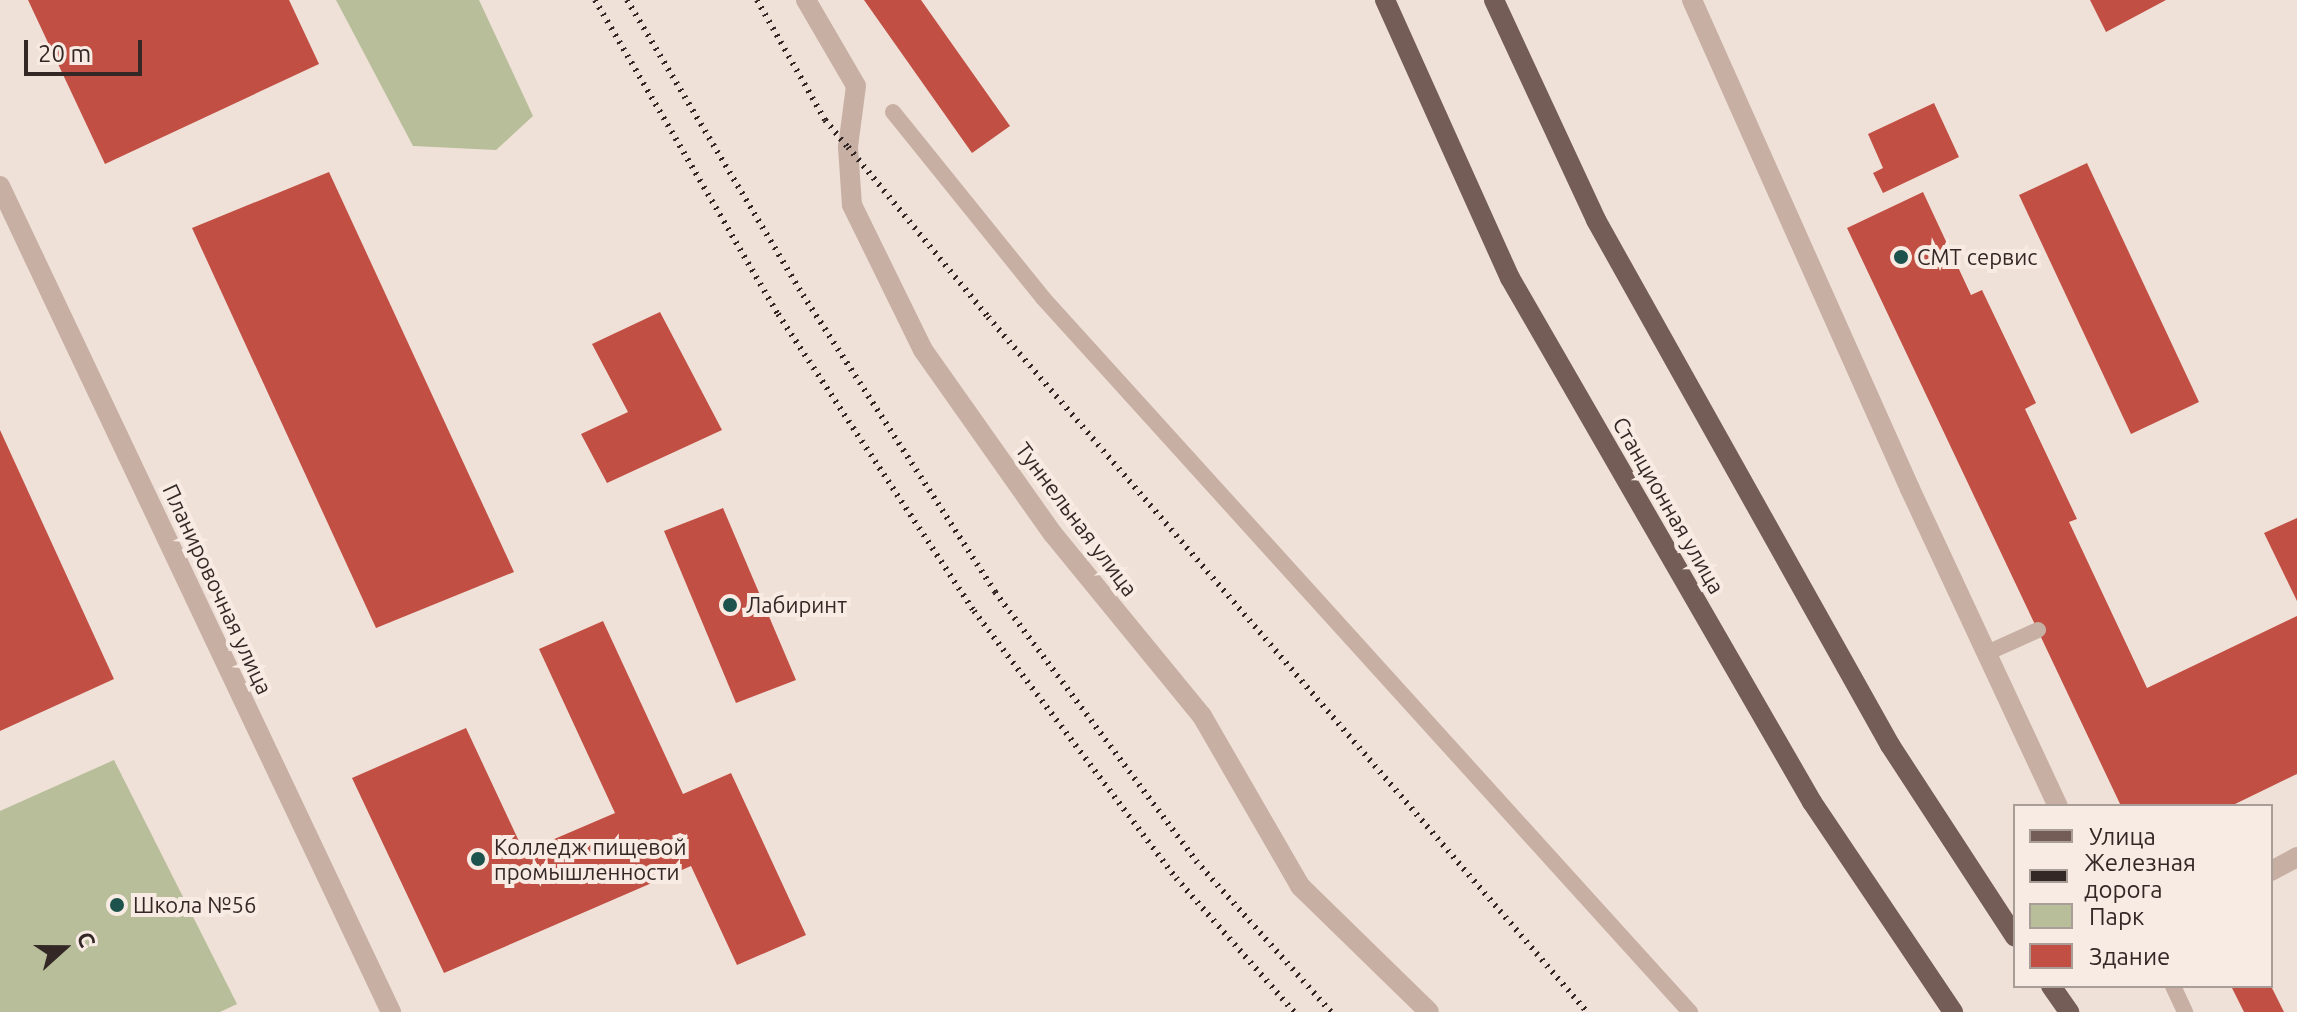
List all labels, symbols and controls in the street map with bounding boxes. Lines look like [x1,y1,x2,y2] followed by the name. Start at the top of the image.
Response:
[28,24,146,74] scale bar
[38,40,91,67] text: 20 m
[1917,244,2037,270] place label: СМТ сервис
[1892,248,1910,266] marker: СМТ сервис
[1608,412,1730,598] street label: Станционная улица
[1010,437,1144,601] street label: Туннельная улица
[158,480,278,698] street label: Планировочная улица
[746,592,847,618] place label: Лабиринт
[721,596,739,614] marker: Лабиринт
[2013,804,2273,988] legend
[2089,823,2156,850] text: Улица
[494,833,686,884] place label: Колледж пищевой промышленности
[2084,849,2196,903] text: Железная дорога
[469,850,487,868] marker: Колледж пищевой промышленности
[133,892,256,918] place label: Школа №56
[108,896,126,914] marker: Школа №56
[2089,903,2144,930] text: Парк
[24,908,104,988] north arrow
[73,928,101,950] text: С
[2089,943,2170,970] text: Здание

